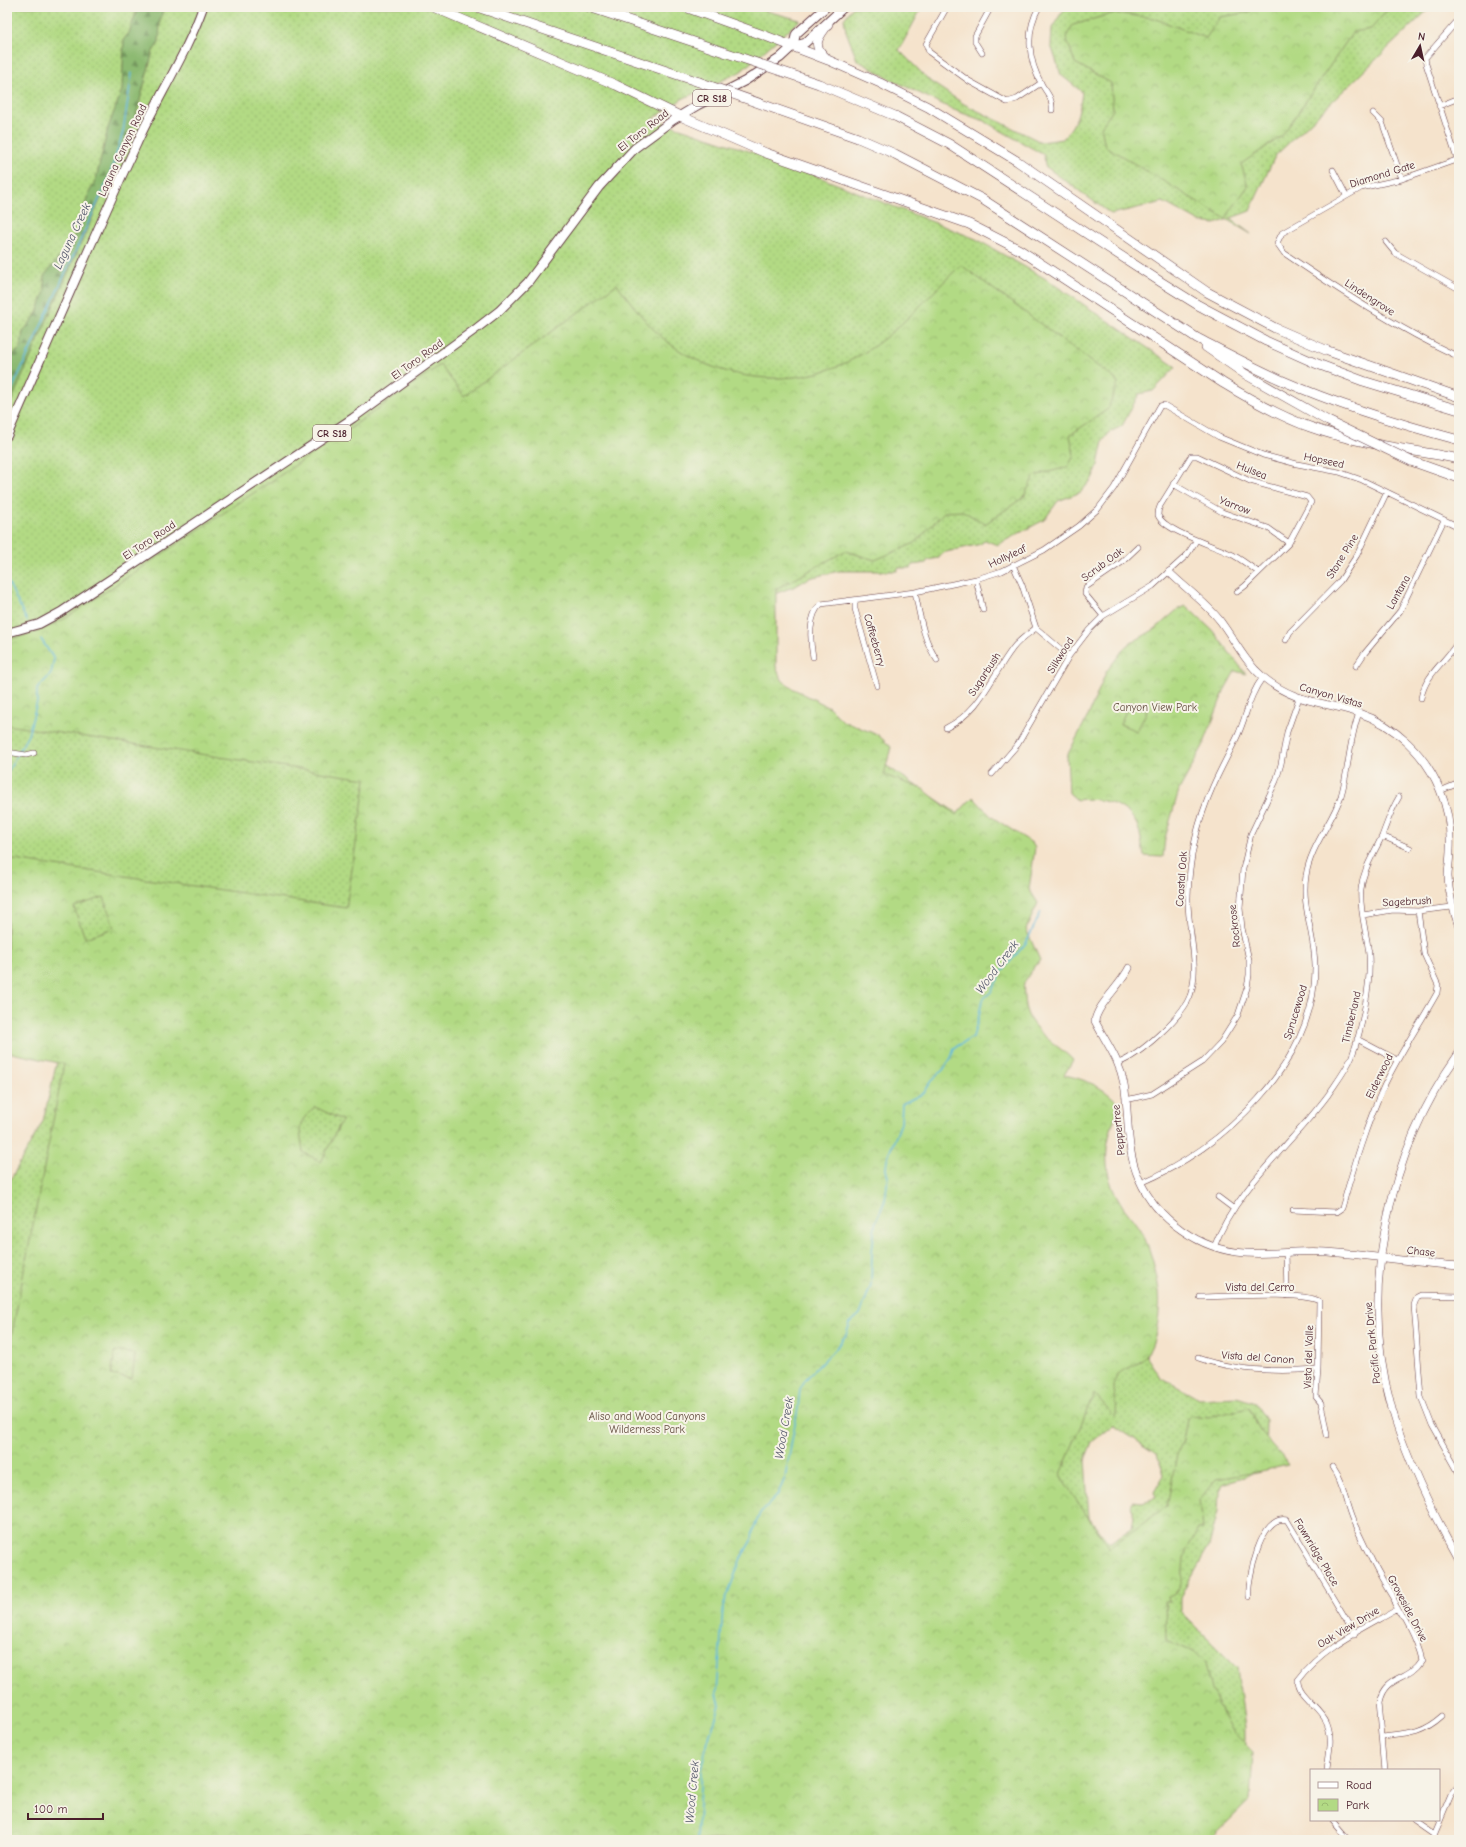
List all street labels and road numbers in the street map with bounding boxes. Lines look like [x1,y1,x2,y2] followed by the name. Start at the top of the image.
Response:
[693,90,731,106] road number: CR S18
[95,102,150,198] street label: Laguna Canyon Road
[615,106,671,154] street label: El Toro Road
[1348,158,1417,191] street label: Diamond Gate
[1342,276,1398,319] street label: Lindengrove
[389,336,446,382] street label: El Toro Road
[313,425,351,441] road number: CR S18
[1303,450,1345,471] street label: Hopseed
[1235,459,1269,482] street label: Hulsea
[1217,494,1253,517] street label: Yarrow
[120,518,178,563] street label: El Toro Road
[1324,531,1362,581] street label: Stone Pine
[986,542,1029,571] street label: Hollyleaf
[1079,544,1126,584] street label: Scrub Oak
[1384,573,1413,612] street label: Lantana
[861,612,888,668] street label: Coffeeberry
[1044,635,1077,676] street label: Silkwood
[965,650,1003,699] street label: Sugarbush
[1298,680,1364,711] street label: Canyon Vistas
[1173,850,1190,907] street label: Coastal Oak
[1382,894,1432,909] street label: Sagebrush
[1226,903,1243,948] street label: Rockrose
[1281,983,1310,1041] street label: Sprucewood
[1339,990,1364,1044] street label: Timberland
[1363,1051,1396,1101] street label: Elderwood
[1109,1103,1128,1156] street label: Peppertree
[1406,1244,1436,1259] street label: Chase
[1225,1281,1295,1294] street label: Vista del Cerro
[1362,1301,1383,1384] street label: Pacific Park Drive
[1301,1324,1316,1389] street label: Vista del Valle
[1221,1348,1295,1367] street label: Vista del Canon
[1291,1516,1342,1589] street label: Fawnridge Place
[1385,1573,1431,1644] street label: Groveside Drive
[1315,1604,1382,1651] street label: Oak View Drive

